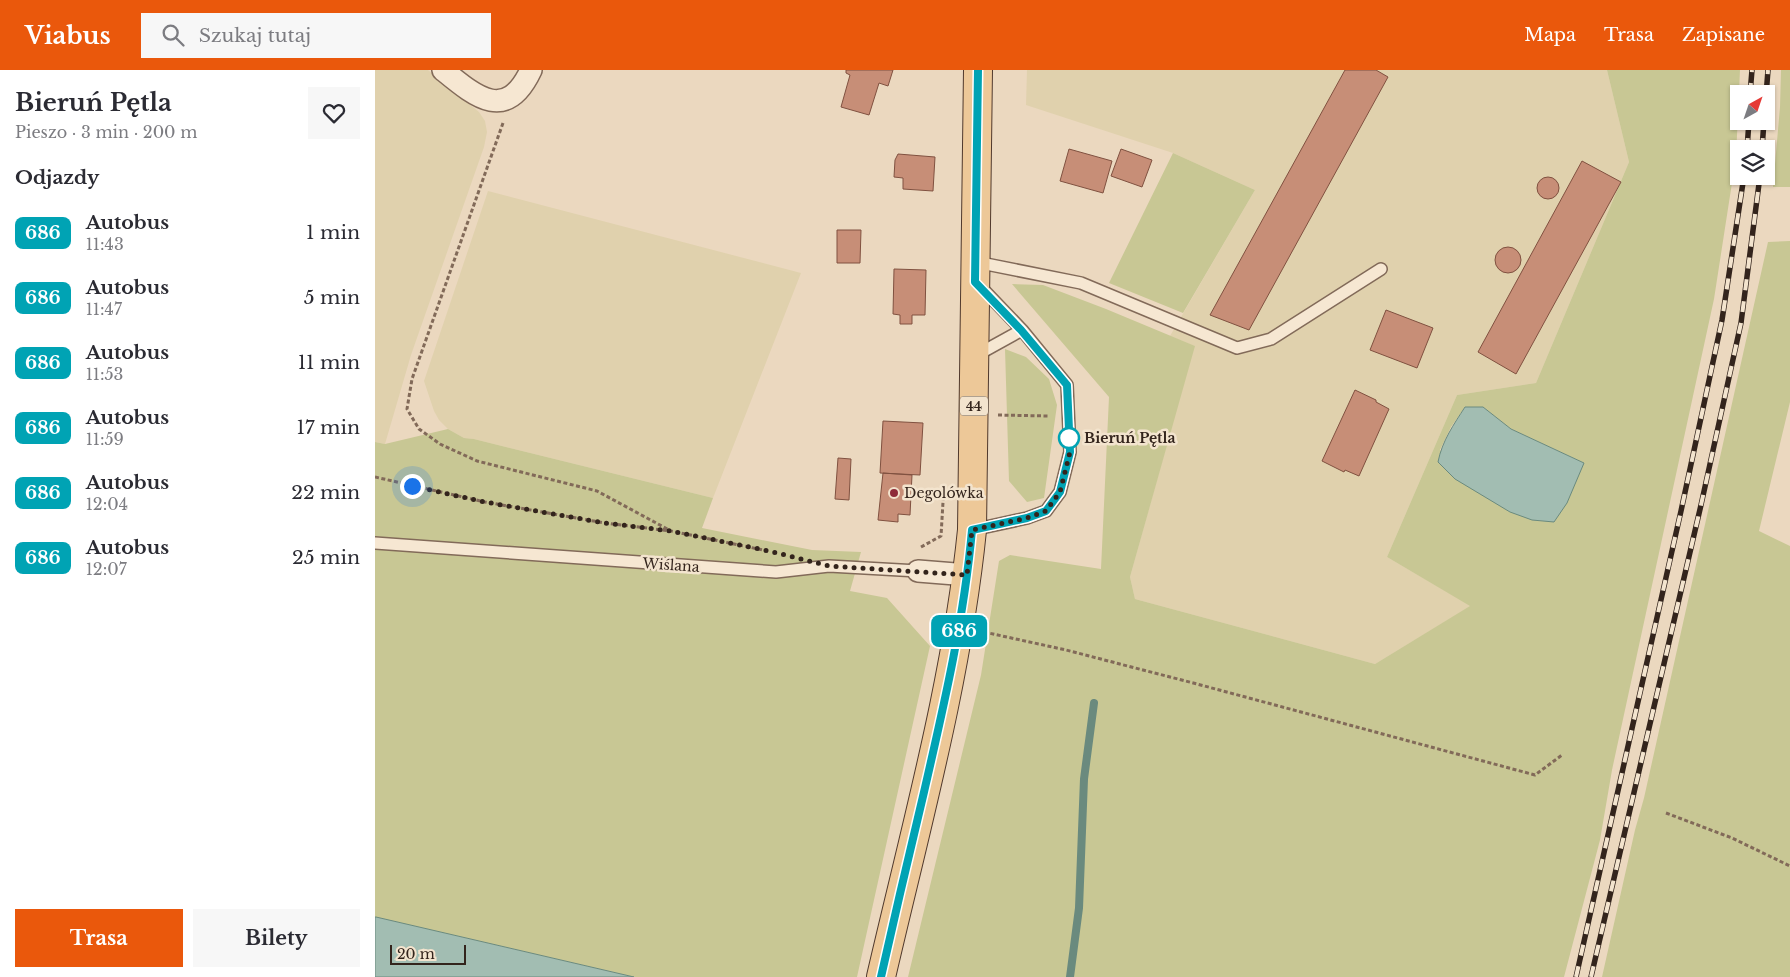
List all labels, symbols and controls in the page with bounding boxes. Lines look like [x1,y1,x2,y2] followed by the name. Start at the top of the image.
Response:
[141,13,491,58] search box
[25,21,111,50] text: Viabus
[159,21,187,49] icon: search
[199,24,311,47] text: Szukaj tutaj
[1524,24,1576,46] text: Mapa
[1604,24,1654,46] text: Trasa
[1682,24,1765,46] text: Zapisane
[1730,85,1775,130] north arrow
[1730,85,1775,185] map controls
[308,87,360,139] button: heart
[15,88,172,117] text: Bieruń Pętla
[15,122,197,142] text: Pieszo · 3 min · 200 m
[1730,140,1775,185] button: layers
[15,166,99,189] text: Odjazdy
[86,211,169,234] text: Autobus
[306,221,360,244] text: 1 min
[25,222,61,244] text: 686
[86,234,124,254] text: 11:43
[86,276,169,299] text: Autobus
[304,286,360,309] text: 5 min
[25,287,61,309] text: 686
[86,299,122,319] text: 11:47
[86,341,169,364] text: Autobus
[298,351,360,374] text: 11 min
[25,352,61,374] text: 686
[86,364,123,384] text: 11:53
[960,396,988,416] road number: 44
[86,406,169,429] text: Autobus
[297,416,360,439] text: 17 min
[25,417,61,439] text: 686
[1058,427,1080,449] marker: Bieruń Pętla
[86,429,124,449] text: 11:59
[1084,429,1175,447] place label: Bieruń Pętla
[86,471,169,494] text: Autobus
[400,474,425,499] your location
[291,481,360,504] text: 22 min
[25,482,61,504] text: 686
[904,484,984,502] place label: Degolówka
[888,487,900,499] marker: Degolówka
[86,494,128,514] text: 12:04
[86,536,169,559] text: Autobus
[292,546,360,569] text: 25 min
[25,547,61,569] text: 686
[641,554,700,576] street label: Wiślana
[86,559,127,579] text: 12:07
[930,615,988,647] line badge: 686
[941,620,977,642] text: 686
[15,909,183,967] button: Trasa
[193,909,360,967] button: Bilety
[390,942,466,965] scale bar
[397,945,435,963] text: 20 m

